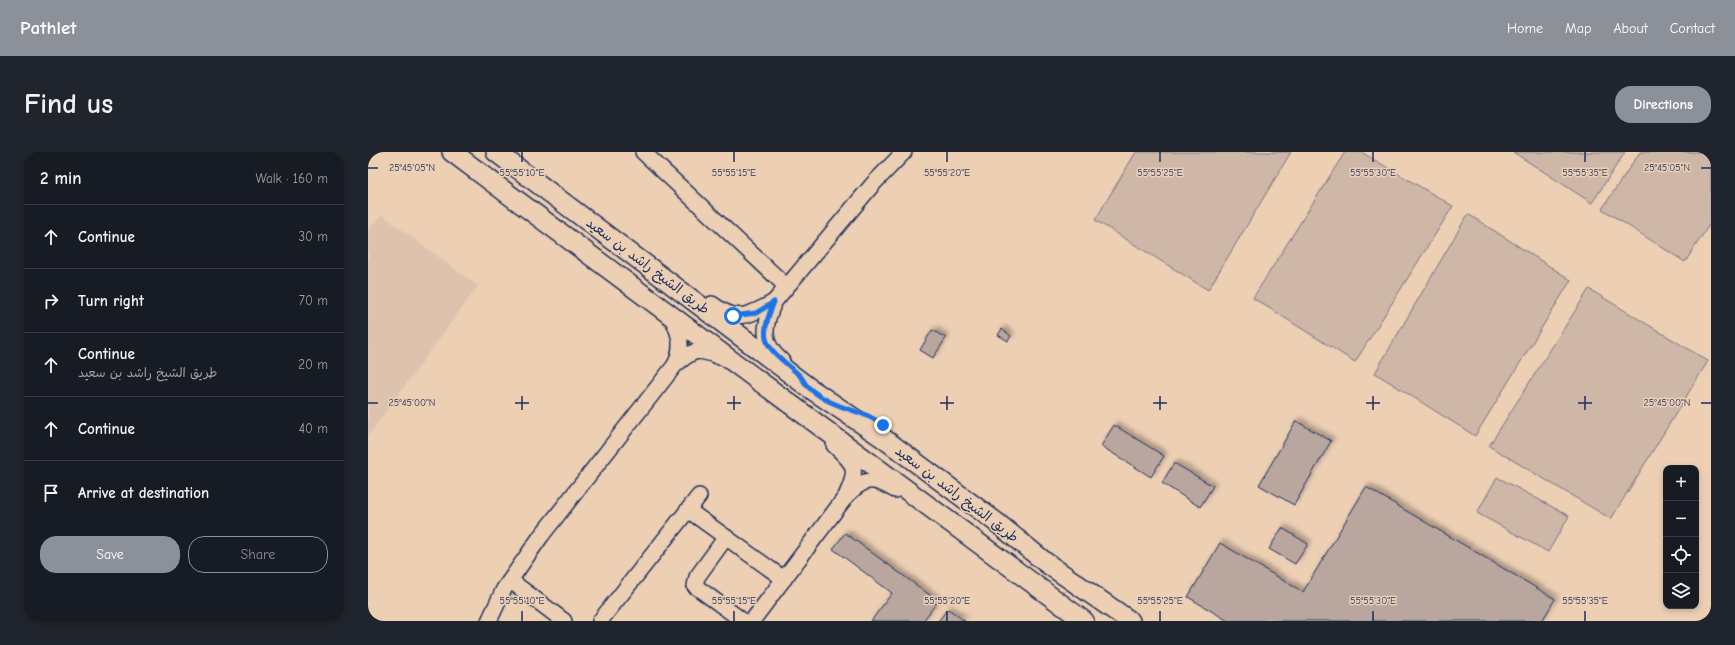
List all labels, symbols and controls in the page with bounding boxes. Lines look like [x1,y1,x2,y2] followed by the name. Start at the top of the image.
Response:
[20,17,76,39] text: Pathlet
[1507,20,1543,37] text: Home
[1565,20,1591,37] text: Map
[1613,20,1648,37] text: About
[1670,20,1715,37] text: Contact
[1615,86,1711,123] button: Directions
[24,88,113,120] text: Find us
[389,162,435,174] text: 25°45'05"N
[1644,162,1690,174] text: 25°45'05"N
[500,167,544,179] text: 55°55'10"E
[712,167,756,179] text: 55°55'15"E
[924,167,970,179] text: 55°55'20"E
[1137,167,1183,179] text: 55°55'25"E
[1350,167,1396,179] text: 55°55'30"E
[1562,167,1608,179] text: 55°55'35"E
[40,169,81,188] text: 2 min
[256,171,328,186] text: Walk · 160 m
[582,214,713,319] street label: طريق الشيخ راشد بن سعيد
[40,226,62,248] icon: ahead
[78,228,135,246] text: Continue
[298,229,328,244] text: 30 m
[40,290,62,312] icon: right
[78,292,144,310] text: Turn right
[299,293,328,308] text: 70 m
[724,307,742,325] route start
[78,345,135,363] text: Continue
[40,354,62,376] icon: ahead
[298,357,328,372] text: 20 m
[78,365,217,380] text: طريق الشيخ راشد بن سعيد
[389,397,435,409] text: 25°45'00"N
[1644,397,1690,409] text: 25°45'00"N
[874,416,892,434] route end
[40,418,62,440] icon: ahead
[78,420,135,438] text: Continue
[299,421,328,436] text: 40 m
[891,442,1022,547] street label: طريق الشيخ راشد بن سعيد
[1663,465,1699,609] map controls
[1663,465,1699,501] button: +
[40,482,62,504] icon: arrive
[78,484,209,502] text: Arrive at destination
[1663,501,1699,537] button: −
[40,536,180,573] button: Save
[188,536,328,573] button: Share
[1663,537,1699,573] button: locate
[1663,573,1699,609] button: layers
[500,595,544,607] text: 55°55'10"E
[712,595,756,607] text: 55°55'15"E
[924,595,970,607] text: 55°55'20"E
[1137,595,1183,607] text: 55°55'25"E
[1350,595,1396,607] text: 55°55'30"E
[1562,595,1608,607] text: 55°55'35"E

